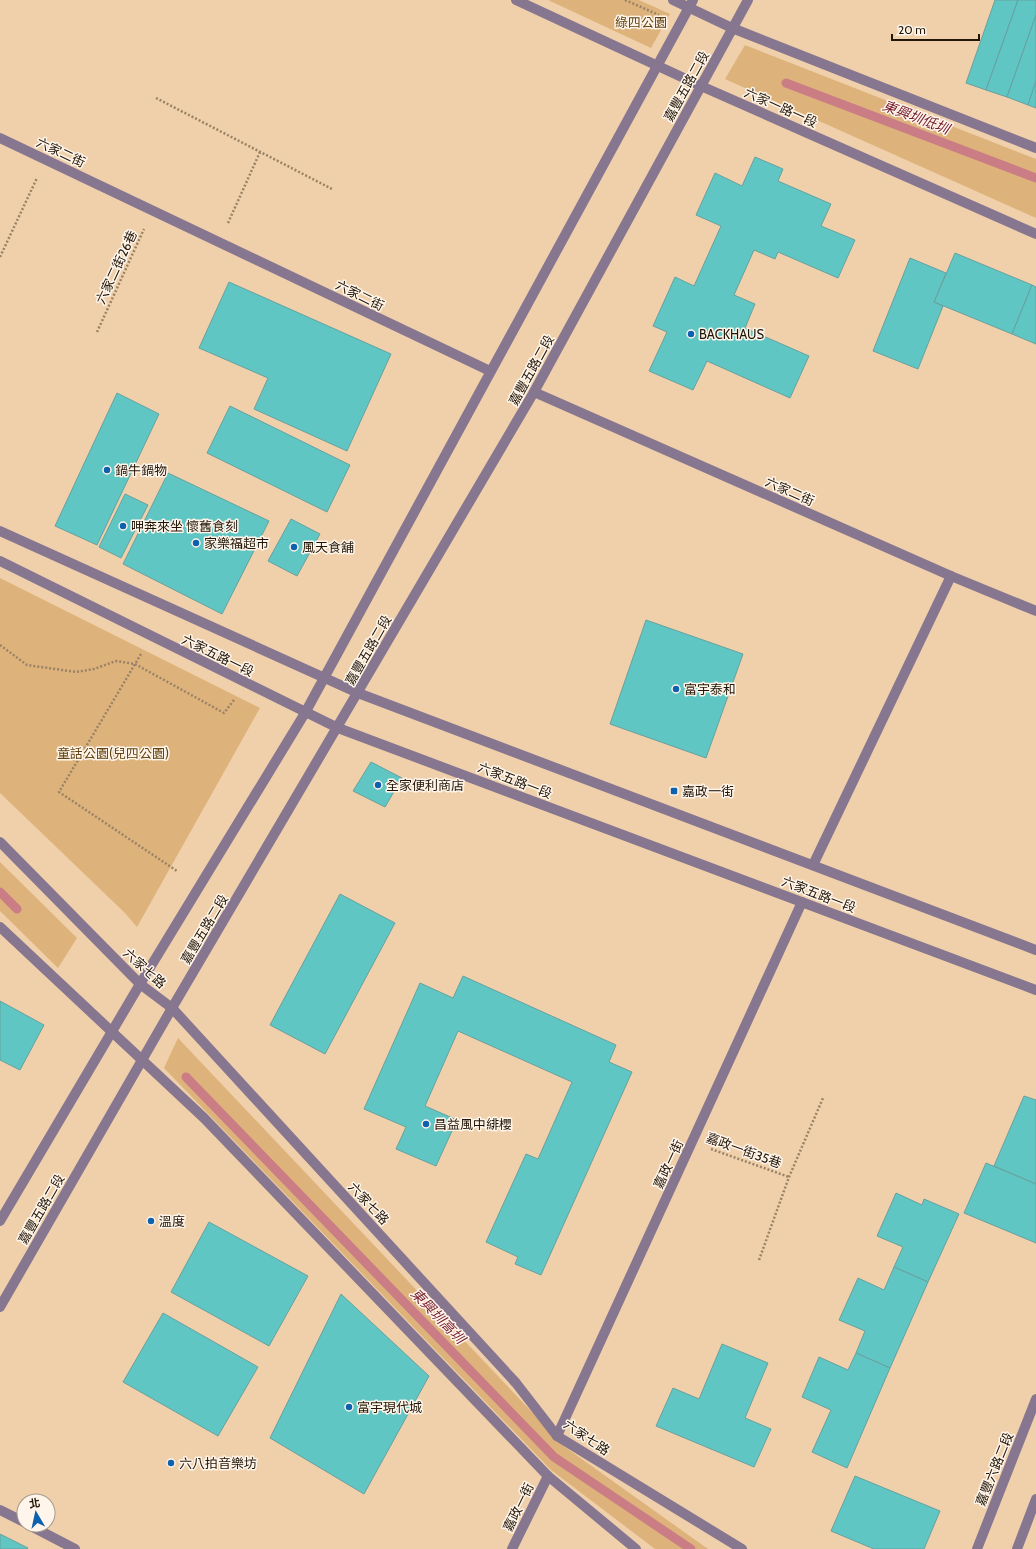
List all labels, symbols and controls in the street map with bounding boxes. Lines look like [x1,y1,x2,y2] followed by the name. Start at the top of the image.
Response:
[615,14,667,30] park label: 綠四公園
[892,16,979,42] scale bar
[898,22,926,37] text: 20 m
[660,48,712,124] street label: 嘉豐五路二段
[742,84,820,130] street label: 六家一路一段
[880,96,954,139] water label: 東興圳低圳
[34,134,88,170] street label: 六家二街
[92,228,140,306] street label: 六家二街26巷
[333,276,387,314] street label: 六家二街
[699,326,764,342] place label: BACKHAUS
[686,329,696,339] marker: BACKHAUS
[505,332,557,408] street label: 嘉豐五路二段
[115,462,167,478] place label: 鍋牛鍋物
[102,465,112,475] marker: 鍋牛鍋物
[763,473,817,509] street label: 六家二街
[131,518,238,534] place label: 呷奔來坐 懷舊食刻
[118,521,128,531] marker: 呷奔來坐 懷舊食刻
[204,535,269,551] place label: 家樂福超市
[191,538,201,548] marker: 家樂福超市
[302,539,354,555] place label: 風天食舖
[289,542,299,552] marker: 風天食舖
[342,612,394,688] street label: 嘉豐五路二段
[179,631,257,679] street label: 六家五路一段
[684,681,736,697] place label: 富宇泰和
[671,684,681,694] marker: 富宇泰和
[57,745,169,761] park label: 童話公園(兒四公園)
[476,759,554,801] street label: 六家五路一段
[386,777,464,793] place label: 全家便利商店
[373,780,383,790] marker: 全家便利商店
[682,783,734,799] place label: 嘉政一街
[669,786,679,796] marker: 嘉政一街
[780,873,858,915] street label: 六家五路一段
[177,891,231,967] street label: 嘉豐五路二段
[120,945,170,991] street label: 六家七路
[434,1116,512,1132] place label: 昌益風中緋櫻
[421,1119,431,1129] marker: 昌益風中緋櫻
[704,1129,784,1171] street label: 嘉政一街35巷
[650,1137,686,1191] street label: 嘉政一街
[15,1171,67,1247] street label: 嘉豐五路二段
[345,1179,393,1227] street label: 六家七路
[159,1213,185,1229] place label: 溫度
[146,1216,156,1226] marker: 溫度
[407,1285,470,1349] water label: 東興圳高圳
[357,1399,422,1415] place label: 富宇現代城
[344,1402,354,1412] marker: 富宇現代城
[561,1416,613,1458] street label: 六家七路
[972,1430,1016,1508] street label: 嘉豐六路二段
[179,1455,257,1471] place label: 六八拍音樂坊
[166,1458,176,1468] marker: 六八拍音樂坊
[499,1480,537,1534] street label: 嘉政一街
[16,1493,56,1533] north arrow
[28,1495,41,1511] text: 北

